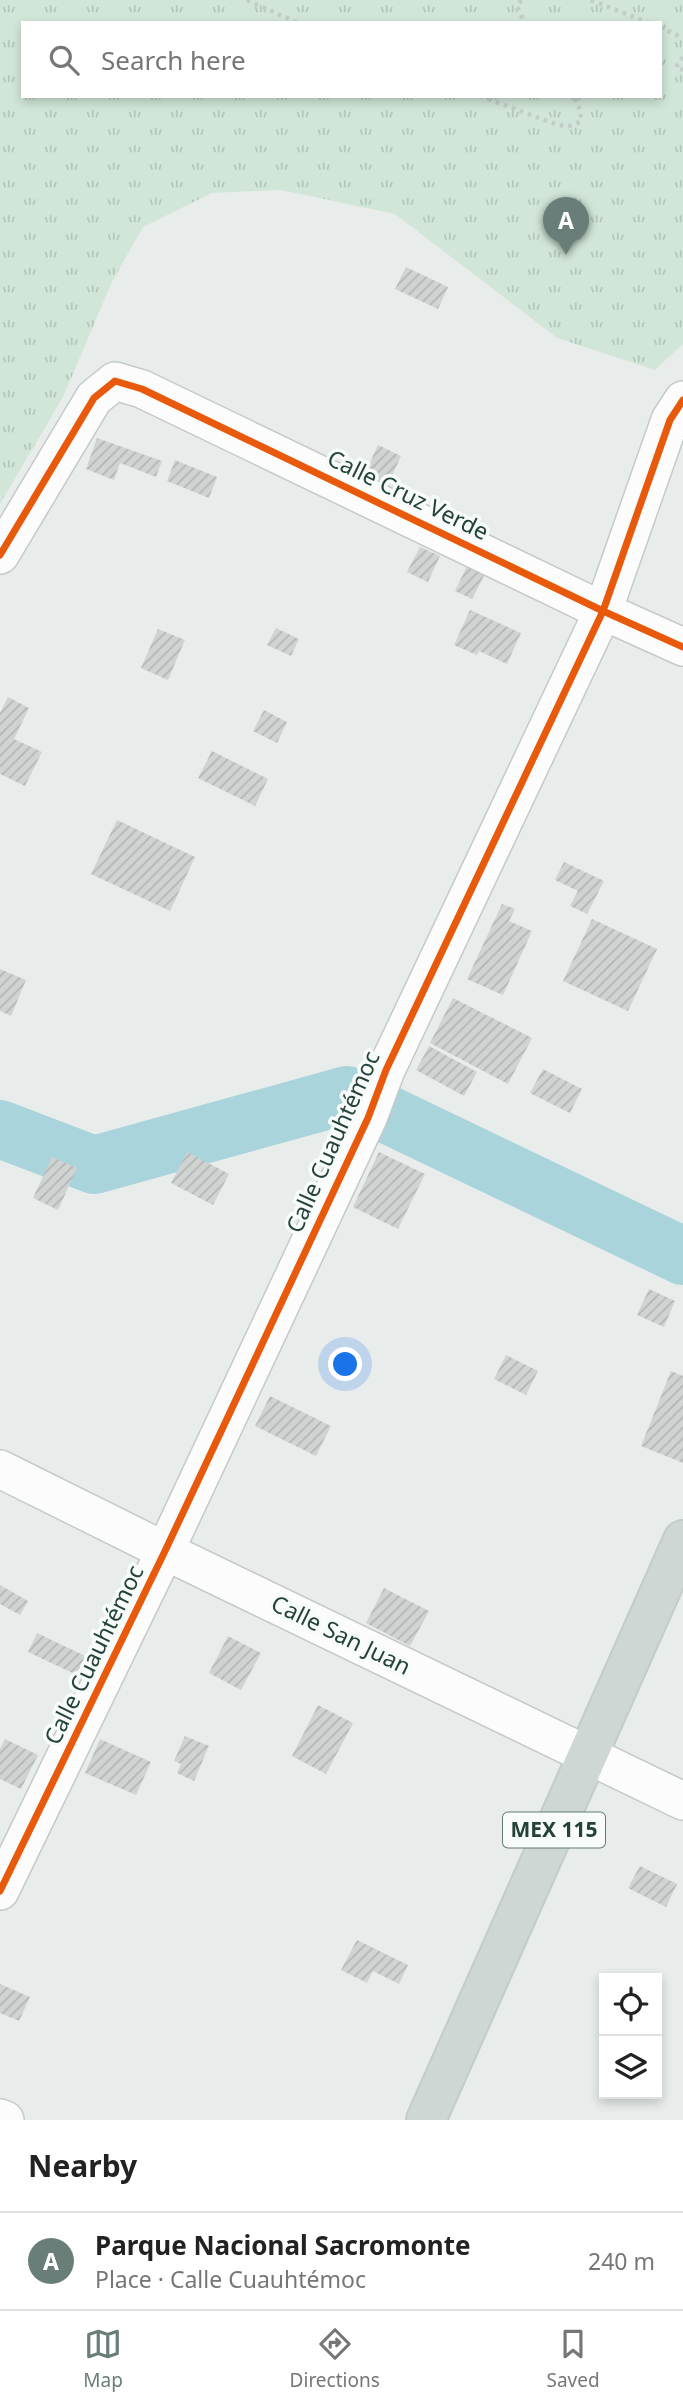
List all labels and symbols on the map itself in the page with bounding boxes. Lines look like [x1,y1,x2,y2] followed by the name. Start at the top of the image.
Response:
[543,197,589,255] pin: A
[322,441,494,547] street label: Calle Cruz Verde
[278,1046,387,1238] street label: Calle Cuauhtémoc
[328,1347,362,1381] your location
[36,1559,150,1750] street label: Calle Cuauhtémoc
[266,1586,417,1682] street label: Calle San Juan
[503,1812,605,1848] road number: MEX 115

